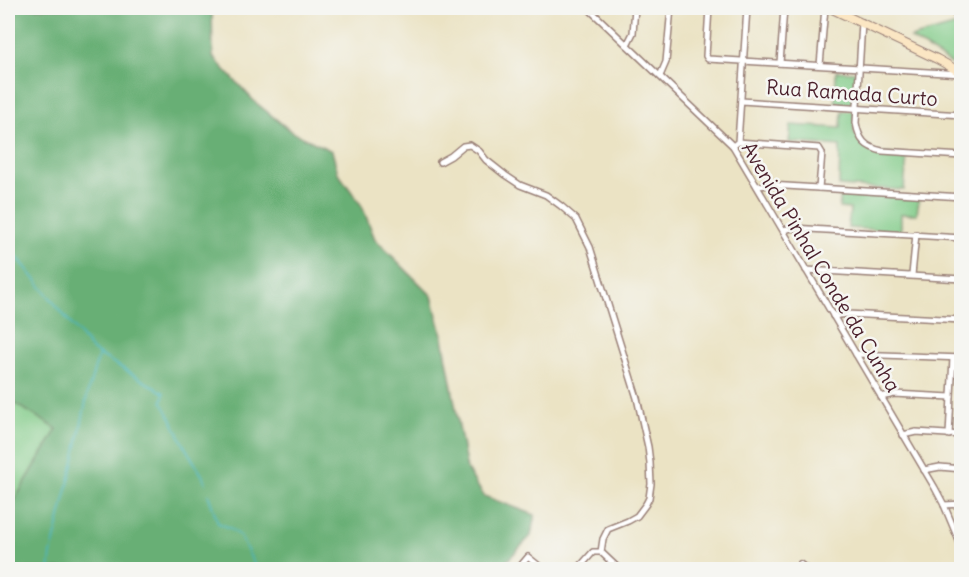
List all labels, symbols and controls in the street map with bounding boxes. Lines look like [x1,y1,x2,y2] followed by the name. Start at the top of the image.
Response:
[765,74,939,111] street label: Rua Ramada Curto
[737,137,906,396] street label: Avenida Pinhal Conde da Cunha

